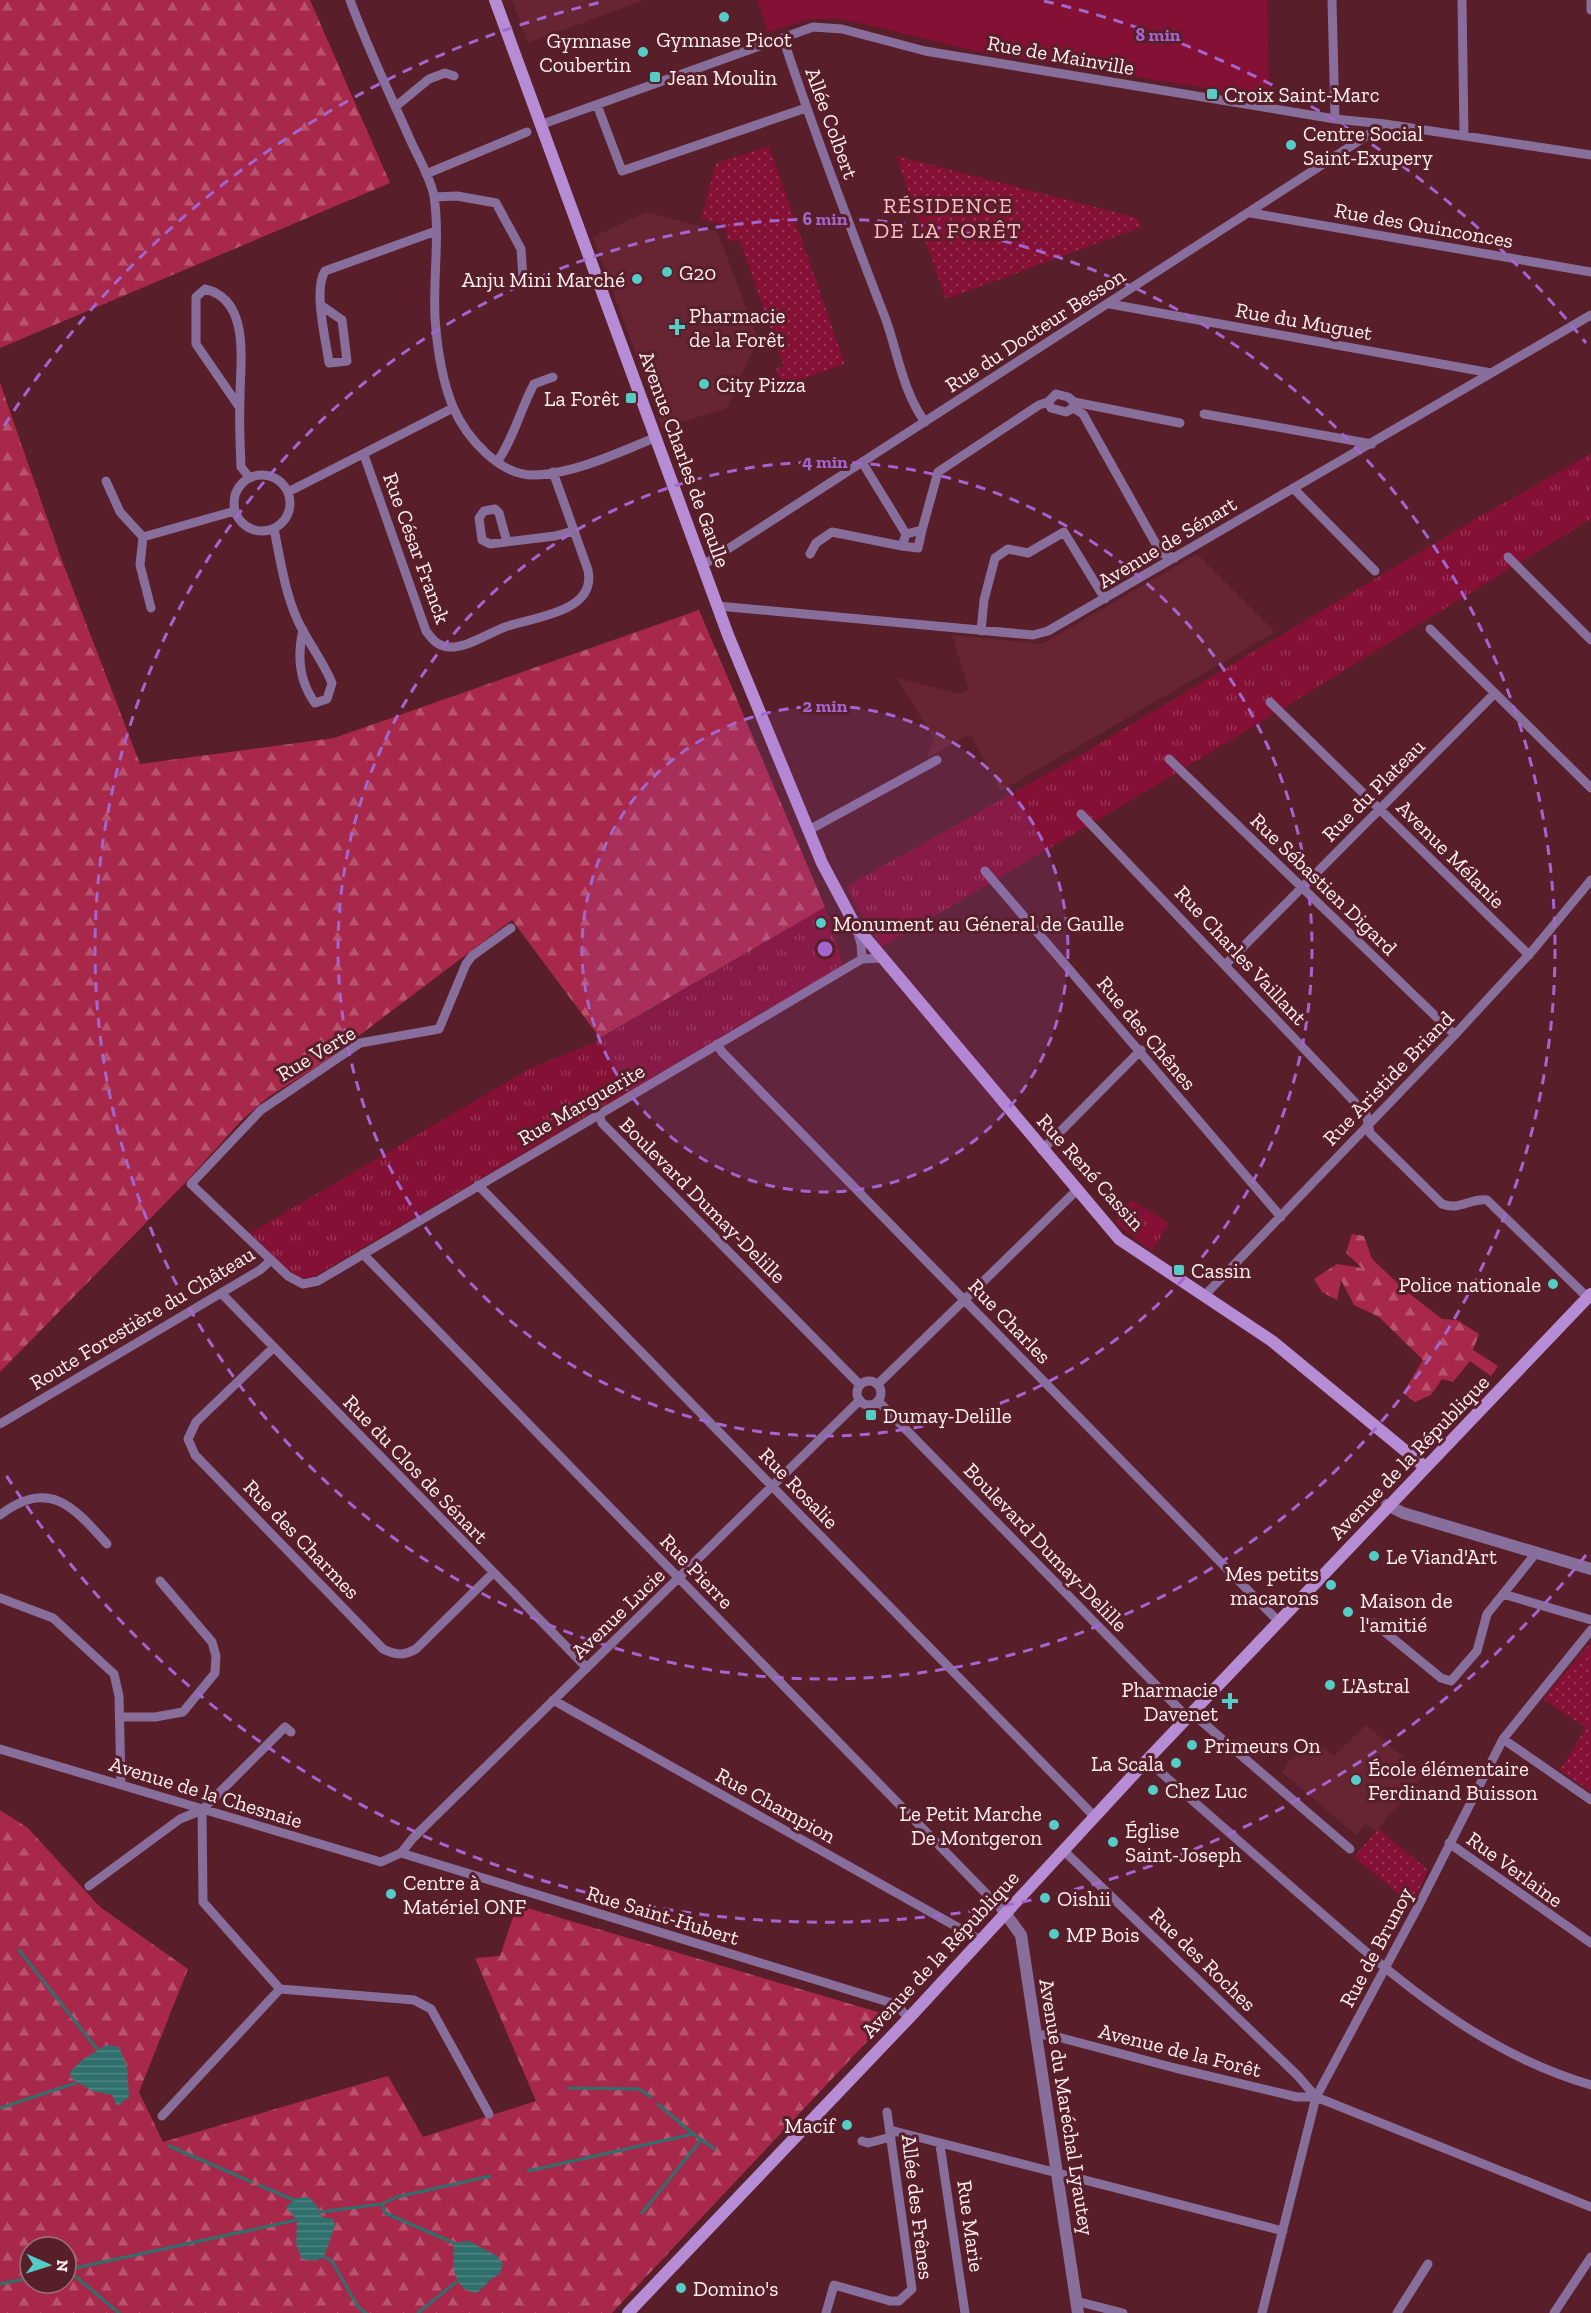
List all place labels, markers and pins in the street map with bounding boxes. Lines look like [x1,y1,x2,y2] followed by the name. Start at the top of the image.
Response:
[717,10,731,24] marker: Gymnase Picot
[656,27,792,52] place label: Gymnase Picot
[539,28,631,77] place label: Gymnase Coubertin
[636,45,650,59] marker: Gymnase Coubertin
[667,65,777,90] place label: Jean Moulin
[648,70,662,84] marker: Jean Moulin
[1224,82,1379,107] place label: Croix Saint-Marc
[1205,87,1219,101] marker: Croix Saint-Marc
[1303,121,1433,170] place label: Centre Social Saint-Exupery
[1284,138,1298,152] marker: Centre Social Saint-Exupery
[679,260,716,285] place label: G20
[660,265,674,279] marker: G20
[462,267,625,293] place label: Anju Mini Marché
[630,272,644,286] marker: Anju Mini Marché
[689,303,786,352] place label: Pharmacie de la Forêt
[670,320,684,334] marker: Pharmacie de la Forêt
[716,372,806,397] place label: City Pizza
[697,377,711,391] marker: City Pizza
[544,386,619,411] place label: La Forêt
[624,391,638,405] marker: La Forêt
[833,911,1124,936] place label: Monument au Géneral de Gaulle
[814,916,828,930] marker: Monument au Géneral de Gaulle
[815,939,835,959] centre of rings
[1191,1258,1251,1283] place label: Cassin
[1172,1263,1186,1277] marker: Cassin
[1399,1272,1541,1297] place label: Police nationale
[1546,1277,1560,1291] marker: Police nationale
[883,1403,1012,1428] place label: Dumay-Delille
[864,1408,878,1422] marker: Dumay-Delille
[1386,1544,1497,1569] place label: Le Viand'Art
[1367,1549,1381,1563] marker: Le Viand'Art
[1225,1561,1319,1610] place label: Mes petits macarons
[1324,1578,1338,1592] marker: Mes petits macarons
[1360,1588,1453,1637] place label: Maison de l'amitié
[1341,1605,1355,1619] marker: Maison de l'amitié
[1342,1673,1410,1698] place label: L'Astral
[1122,1677,1218,1726] place label: Pharmacie Davenet
[1323,1678,1337,1692] marker: L'Astral
[1223,1694,1237,1708] marker: Pharmacie Davenet
[1204,1733,1321,1758] place label: Primeurs On
[1185,1738,1199,1752] marker: Primeurs On
[1091,1751,1164,1776] place label: La Scala
[1169,1756,1183,1770] marker: La Scala
[1368,1756,1537,1805] place label: École élémentaire Ferdinand Buisson
[1349,1773,1363,1787] marker: École élémentaire Ferdinand Buisson
[1165,1778,1247,1803] place label: Chez Luc
[1146,1783,1160,1797] marker: Chez Luc
[900,1801,1042,1850] place label: Le Petit Marche De Montgeron
[1047,1818,1061,1832] marker: Le Petit Marche De Montgeron
[1125,1818,1241,1867] place label: Église Saint-Joseph
[1106,1835,1120,1849] marker: Église Saint-Joseph
[403,1870,527,1919] place label: Centre à Matériel ONF
[1057,1886,1111,1911] place label: Oishii
[384,1887,398,1901] marker: Centre à Matériel ONF
[1038,1891,1052,1905] marker: Oishii
[1066,1922,1139,1947] place label: MP Bois
[1047,1927,1061,1941] marker: MP Bois
[784,2113,836,2138] place label: Macif
[840,2118,854,2132] marker: Macif
[693,2276,778,2301] place label: Domino's
[674,2281,688,2295] marker: Domino's

